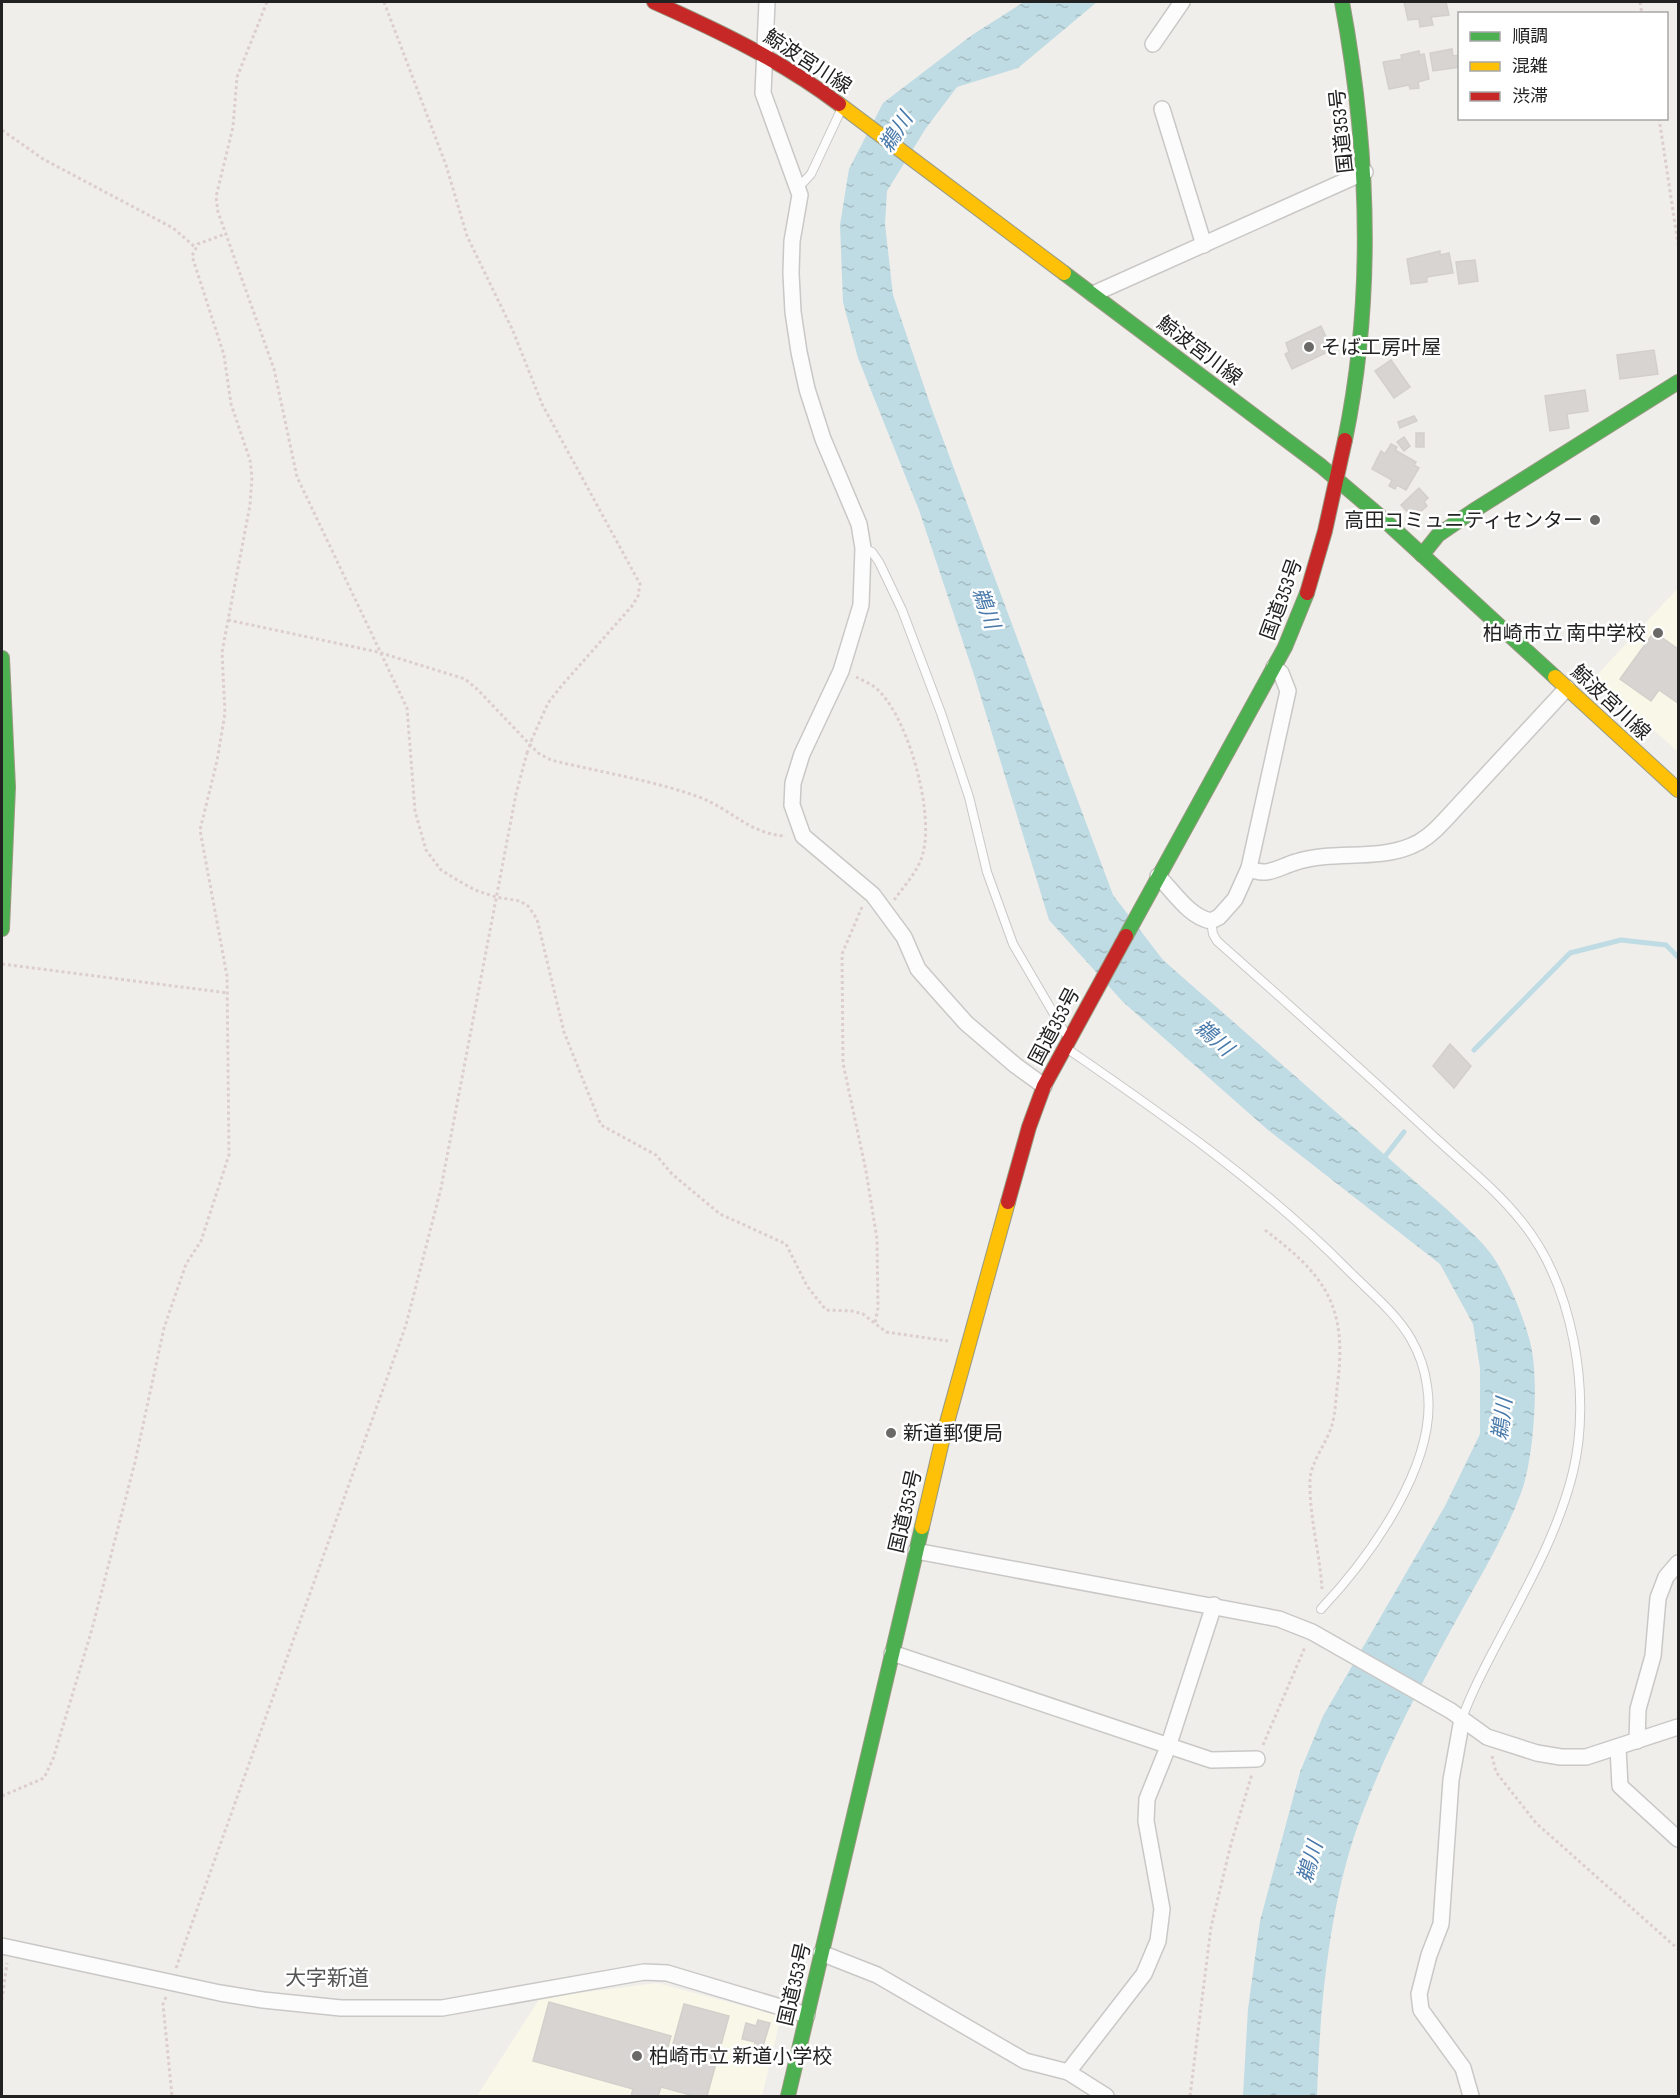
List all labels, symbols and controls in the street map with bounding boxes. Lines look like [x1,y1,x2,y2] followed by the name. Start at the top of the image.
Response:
[1458,12,1668,120] legend
[759,25,856,99] street label: 鯨波宮川線
[1512,26,1548,47] text: 順調
[1512,56,1548,77] text: 混雑
[1512,86,1548,107] text: 渋滞
[1326,87,1358,174] street label: 国道353号
[874,106,919,157] water label: 鵜川
[1152,311,1247,390] street label: 鯨波宮川線
[1321,336,1441,360] place label: そば工房叶屋
[1302,340,1316,354] marker: そば工房叶屋
[1344,509,1583,533] place label: 高田コミュニティセンター
[1588,513,1602,527] marker: 高田コミュニティセンター
[1256,555,1308,643] street label: 国道353号
[967,584,1005,634] water label: 鵜川
[1483,622,1646,646] place label: 柏崎市立 南中学校
[1651,626,1665,640] marker: 柏崎市立 南中学校
[1566,660,1655,746] street label: 鯨波宮川線
[1024,983,1085,1070] street label: 国道353号
[1190,1015,1239,1063] water label: 鵜川
[1488,1395,1518,1441] water label: 鵜川
[903,1422,1003,1446] place label: 新道郵便局
[884,1426,898,1440] marker: 新道郵便局
[885,1467,927,1555] street label: 国道353号
[1293,1837,1329,1886] water label: 鵜川
[774,1940,816,2028] street label: 国道353号
[285,1966,369,1991] district label: 大字新道
[649,2045,832,2069] place label: 柏崎市立 新道小学校
[630,2049,644,2063] marker: 柏崎市立 新道小学校

